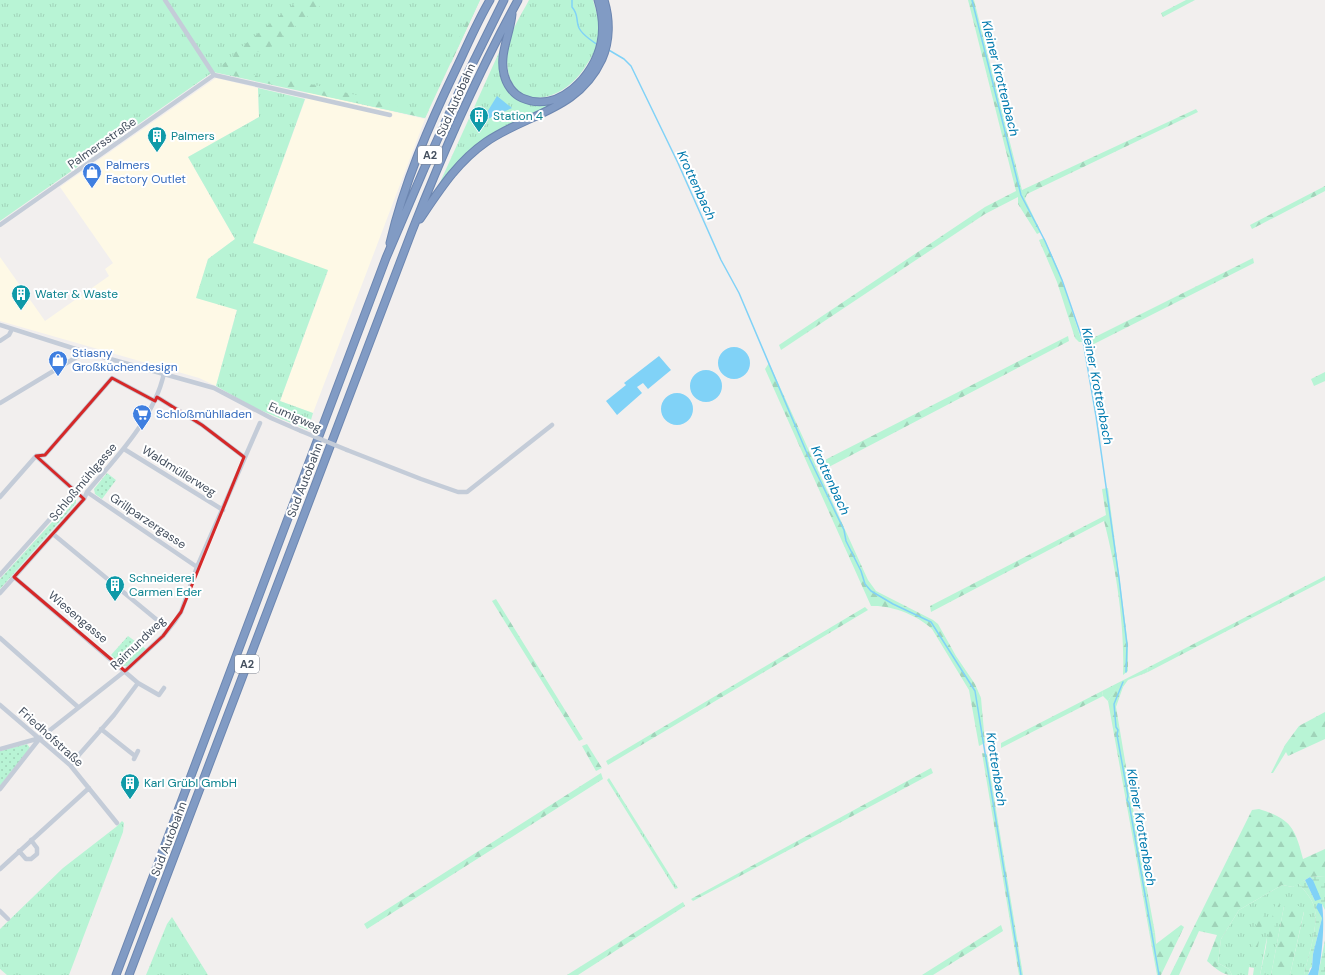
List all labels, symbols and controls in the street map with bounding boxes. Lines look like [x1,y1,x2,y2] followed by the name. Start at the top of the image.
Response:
[978,18,1023,138] water label: Kleiner Krottenbach
[433,61,479,139] street label: Süd Autobahn
[468,105,490,133] building icon: Station 4
[493,108,543,124] place label: Station 4
[65,113,139,172] street label: Palmersstraße
[146,125,168,153] building icon: Palmers
[171,128,215,144] place label: Palmers
[418,146,442,164] road number: A2
[673,148,720,223] water label: Krottenbach
[106,157,186,187] place label: Palmers Factory Outlet
[81,161,103,189] shop icon: Palmers Factory Outlet
[10,283,32,311] building icon: Water & Waste
[35,286,118,302] place label: Water & Waste
[1078,326,1117,446] water label: Kleiner Krottenbach
[72,345,178,375] place label: Stiasny Großküchendesign
[47,349,69,377] shop icon: Stiasny Großküchendesign
[266,398,324,436] street label: Eumigweg
[131,403,153,431] supermarket icon: Schloßmühlladen
[156,406,252,422] place label: Schloßmühlladen
[45,439,121,525] street label: Schloßmühlgasse
[283,440,327,520] street label: Süd Autobahn
[139,442,219,500] street label: Waldmüllerweg
[807,443,854,518] water label: Krottenbach
[107,489,189,553] street label: Grillparzergasse
[129,570,202,600] place label: Schneiderei Carmen Eder
[104,574,126,602] building icon: Schneiderei Carmen Eder
[45,587,111,647] street label: Wiesengasse
[107,612,169,673] street label: Raimundweg
[235,655,259,673] road number: A2
[15,704,87,770] street label: Friedhofstraße
[982,731,1011,807] water label: Krottenbach
[1123,767,1160,887] water label: Kleiner Krottenbach
[119,772,141,800] building icon: Karl Grübl GmbH
[144,775,237,791] place label: Karl Grübl GmbH
[147,799,191,879] street label: Süd Autobahn

